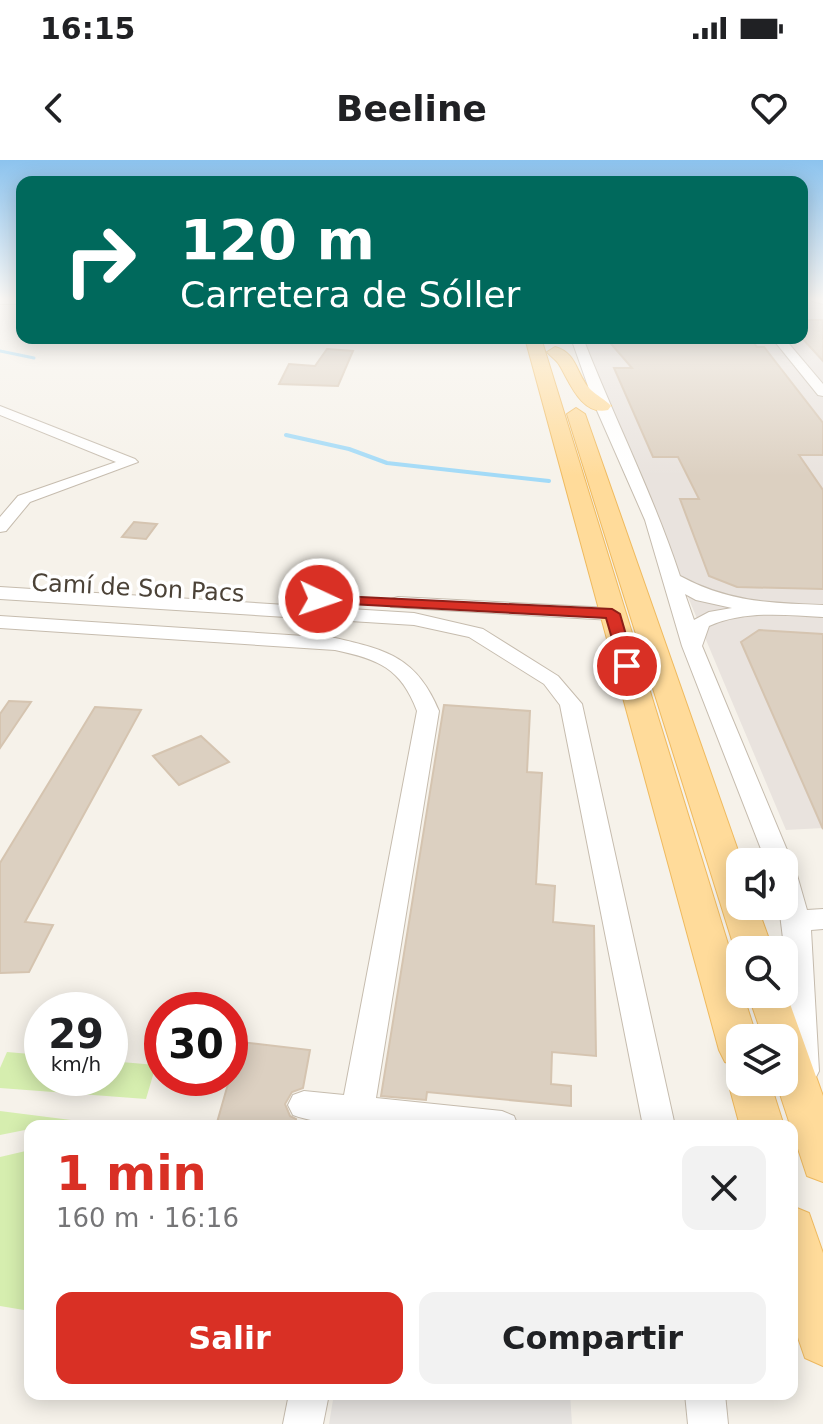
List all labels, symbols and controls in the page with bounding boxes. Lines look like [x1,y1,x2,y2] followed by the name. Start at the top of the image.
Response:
[40,11,136,46] text: 16:15
[32,86,76,130] icon: back
[747,86,791,130] icon: heart
[336,88,487,129] text: Beeline
[180,207,375,272] text: 120 m
[48,208,152,312] icon: right
[180,274,520,315] text: Carretera de Sóller
[277,557,361,641] position arrow
[31,568,245,608] street label: Camí de Son Pacs
[593,632,661,700] pin
[605,644,649,688] icon: arrive
[726,848,798,1096] map controls
[726,848,798,920] button: sound
[726,936,798,1008] button: search
[144,992,248,1096] speed limit sign: 30
[48,1011,104,1057] text: 29
[726,1024,798,1096] button: layers
[51,1052,101,1076] text: km/h
[56,1145,207,1201] text: 1 min
[682,1146,766,1230] button: close
[56,1203,239,1233] text: 160 m · 16:16
[56,1292,403,1384] button: Salir
[419,1292,766,1384] button: Compartir

